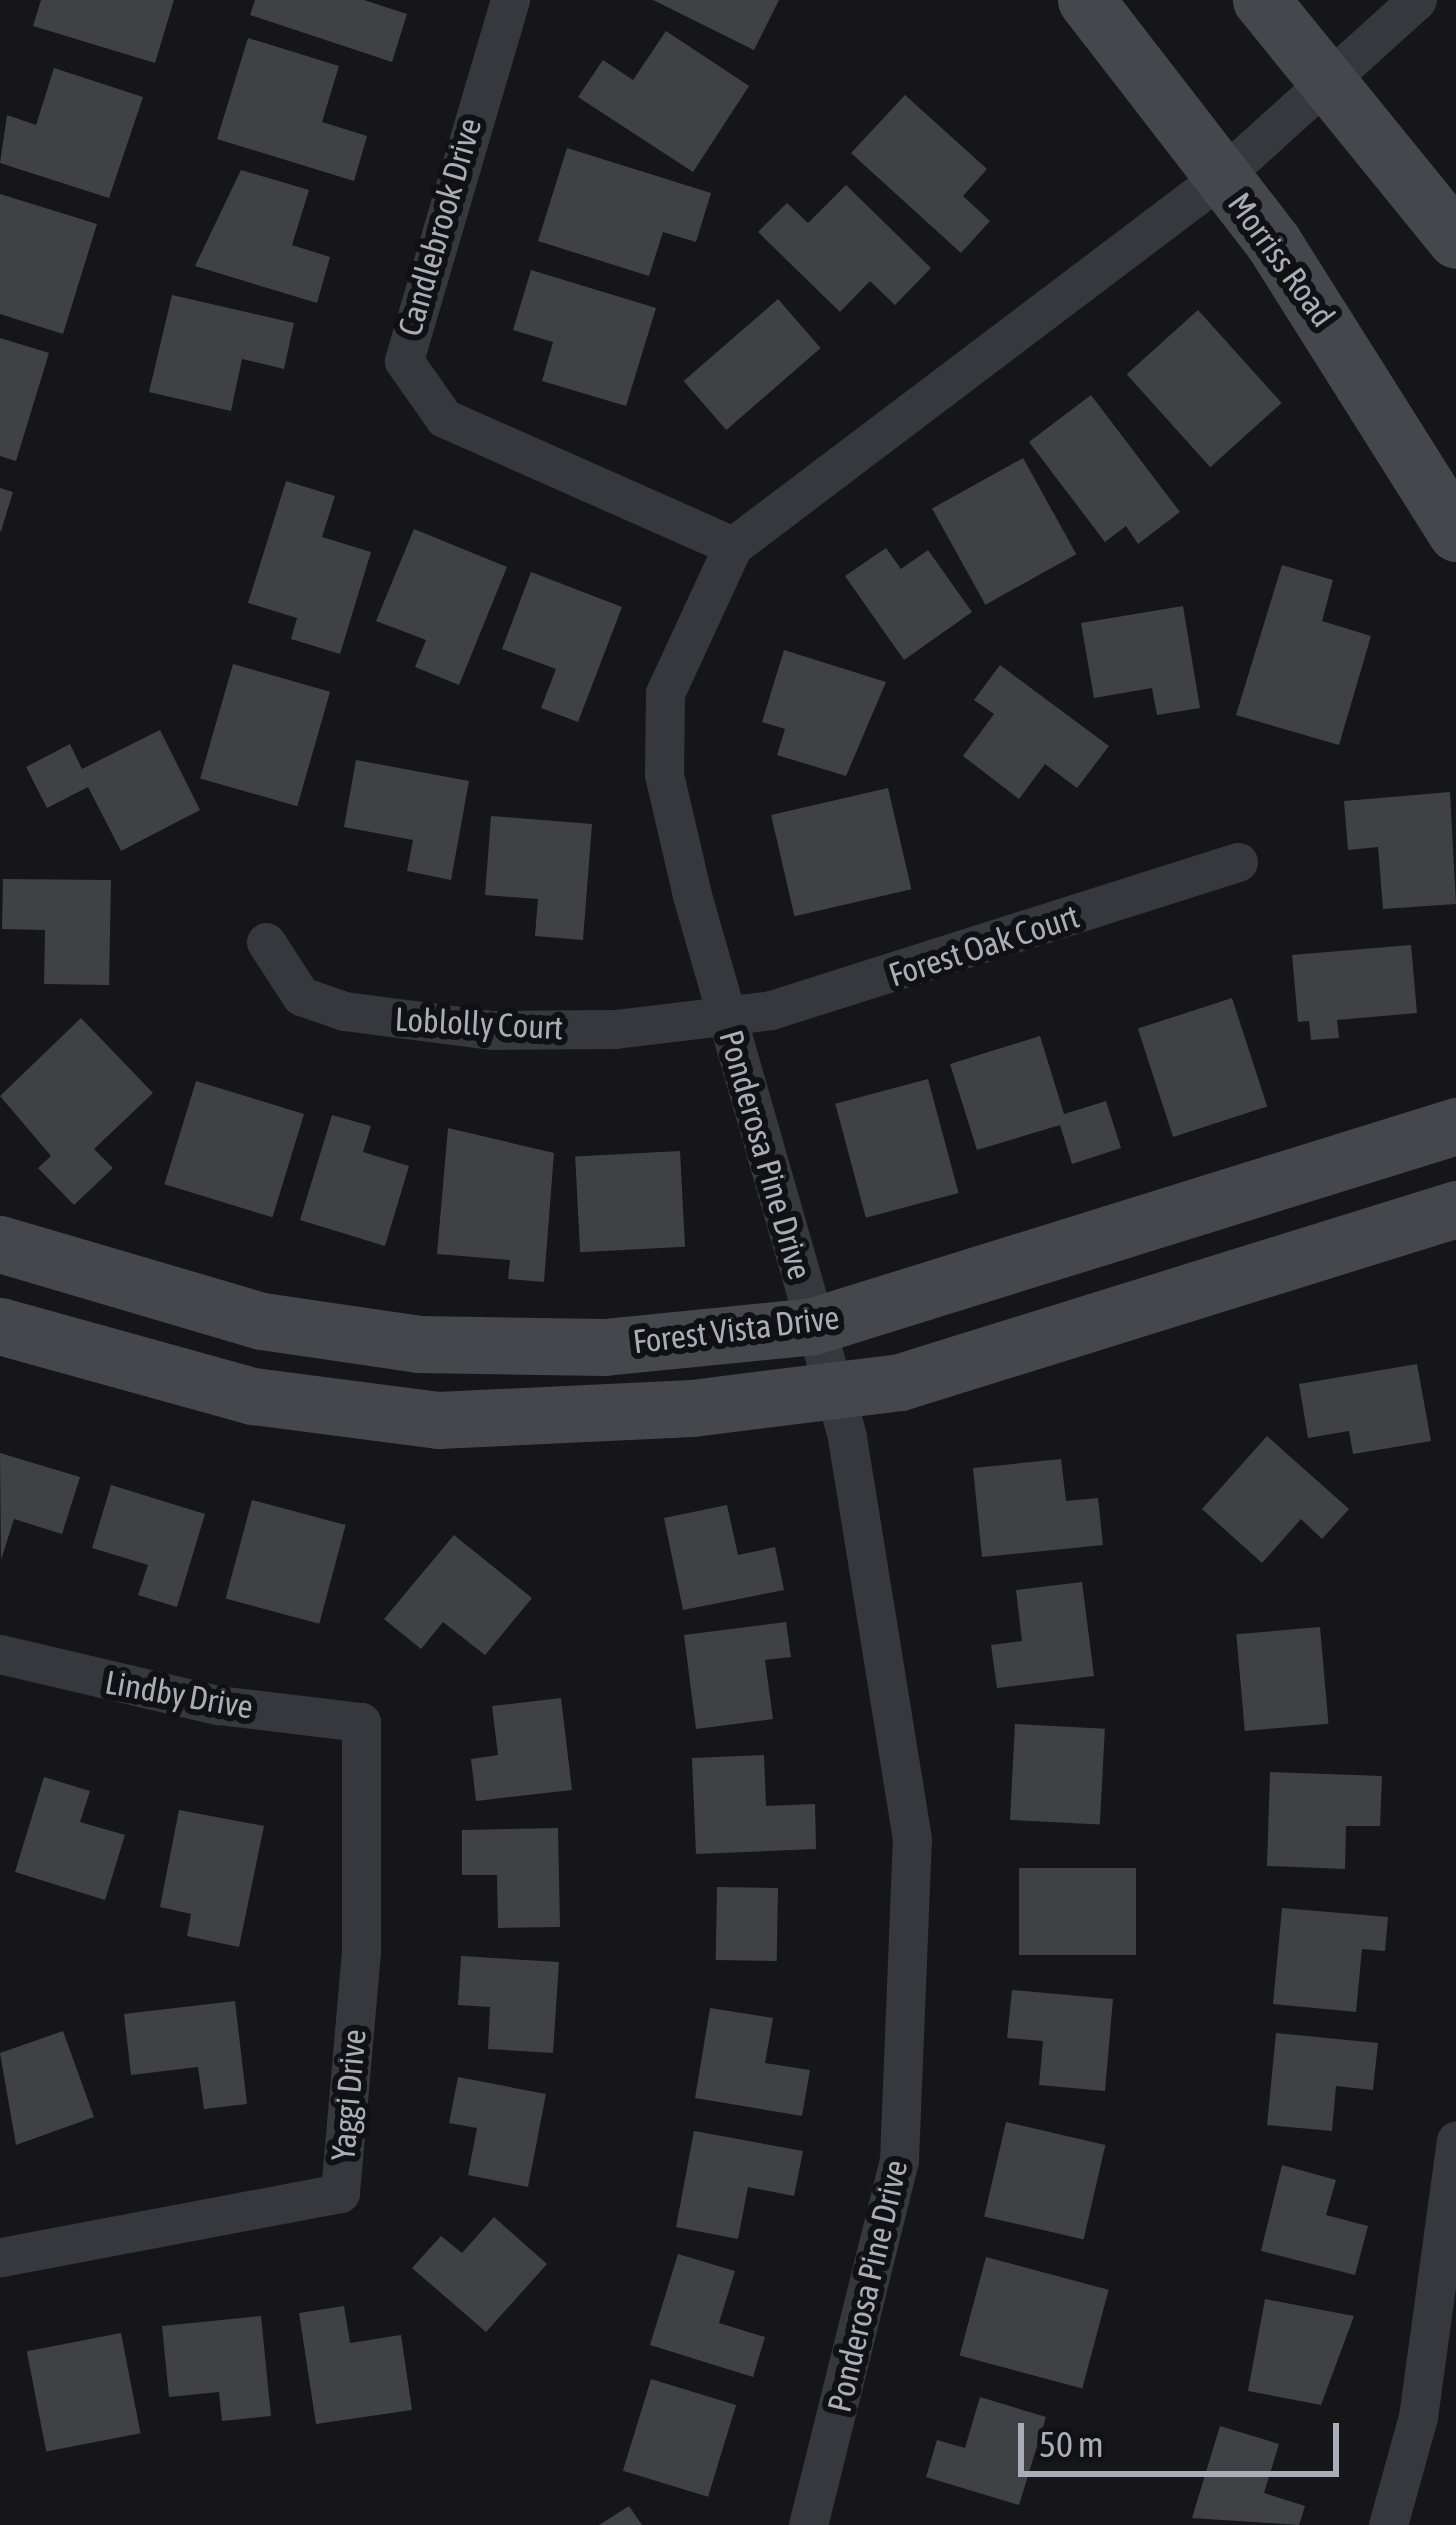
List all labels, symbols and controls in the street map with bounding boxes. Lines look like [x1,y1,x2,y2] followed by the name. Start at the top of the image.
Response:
[390,114,490,340] street label: Candlebrook Drive
[1219,185,1343,335] street label: Morriss Road
[884,897,1084,995] street label: Forest Oak Court
[394,1000,564,1048] street label: Loblolly Court
[710,1026,820,1284] street label: Ponderosa Pine Drive
[631,1298,841,1362] street label: Forest Vista Drive
[102,1663,256,1727] street label: Lindby Drive
[324,2028,374,2162] street label: Yaggi Drive
[820,2156,916,2416] street label: Ponderosa Pine Drive
[1024,2399,1345,2473] scale bar
[1039,2423,1104,2465] text: 50 m

